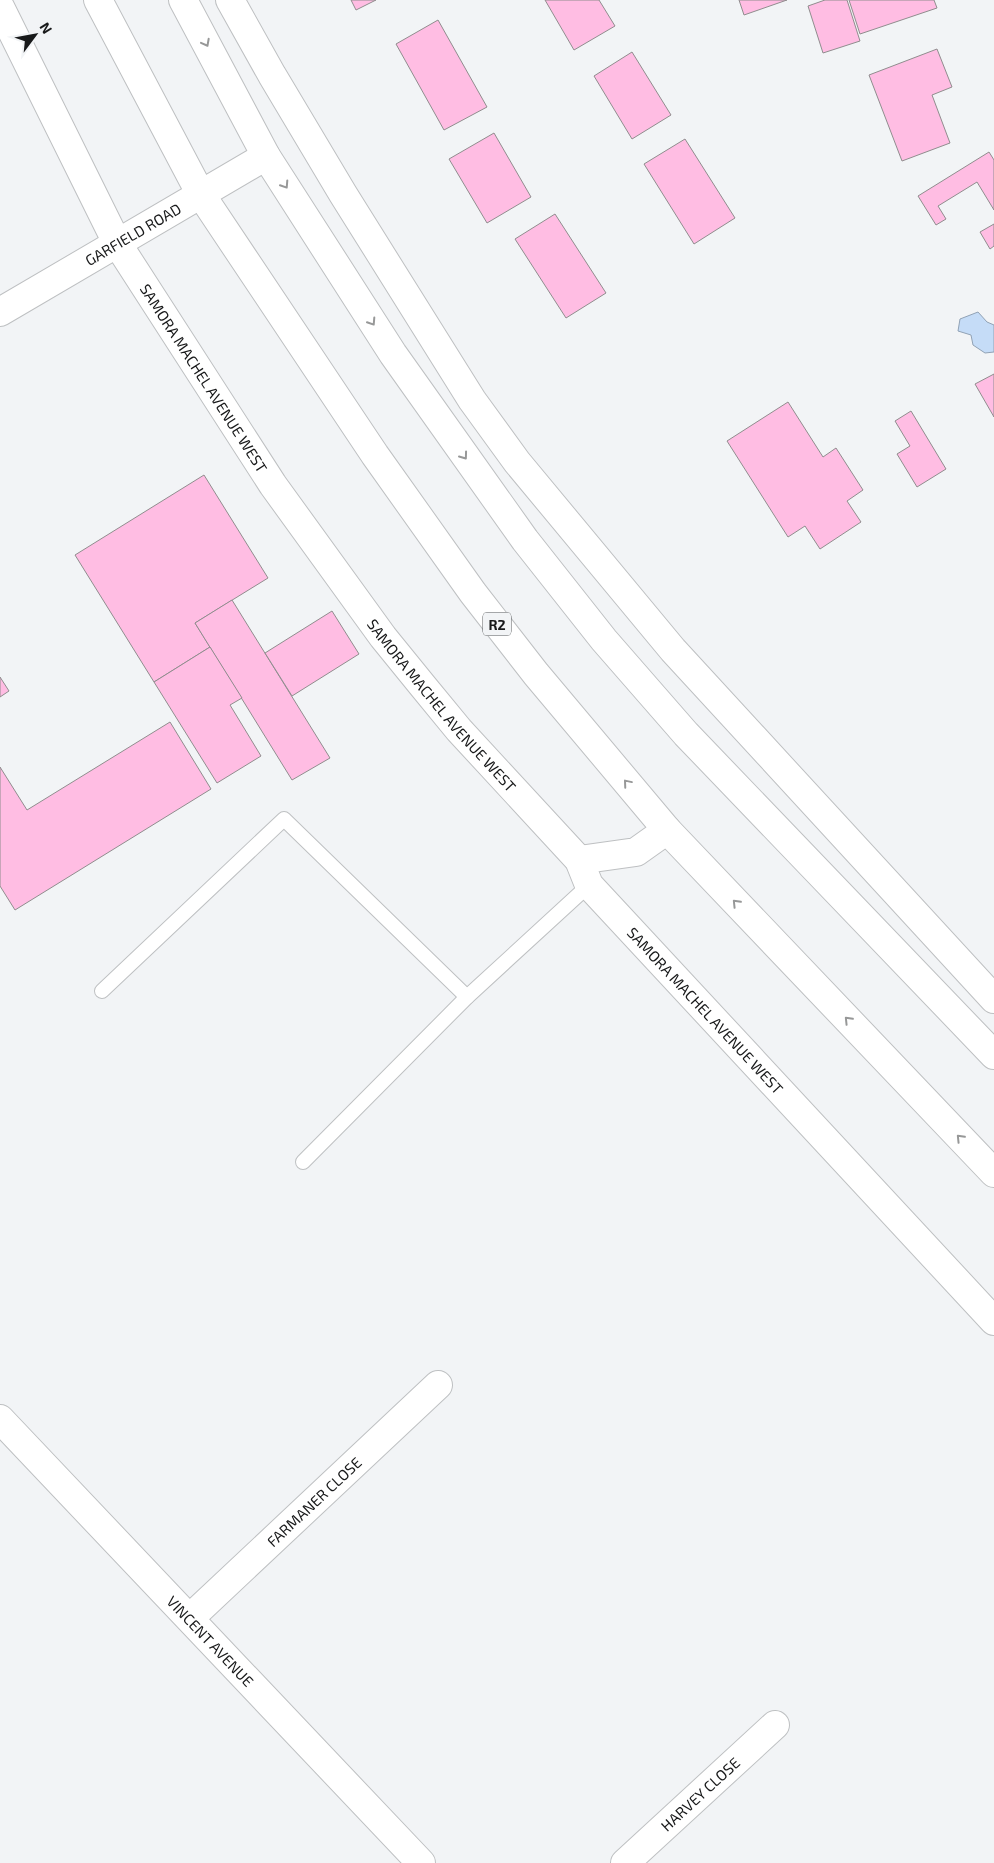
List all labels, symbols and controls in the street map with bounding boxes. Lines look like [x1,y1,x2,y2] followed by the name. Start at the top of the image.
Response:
[10,10,60,60] north arrow
[37,19,56,37] text: N
[200,38,210,47] one-way arrow
[278,180,288,189] one-way arrow
[82,199,184,269] street label: GARFIELD ROAD
[137,280,272,476] street label: SAMORA MACHEL AVENUE WEST
[366,317,376,326] one-way arrow
[458,450,467,460] one-way arrow
[483,612,511,636] road number: R2
[364,615,520,795] street label: SAMORA MACHEL AVENUE WEST
[623,779,632,788] one-way arrow
[733,900,742,909] one-way arrow
[624,923,787,1098] street label: SAMORA MACHEL AVENUE WEST
[845,1017,854,1026] one-way arrow
[957,1135,966,1144] one-way arrow
[263,1453,365,1550] street label: FARMANER CLOSE
[163,1592,258,1690] street label: VINCENT AVENUE
[657,1753,743,1835] street label: HARVEY CLOSE

